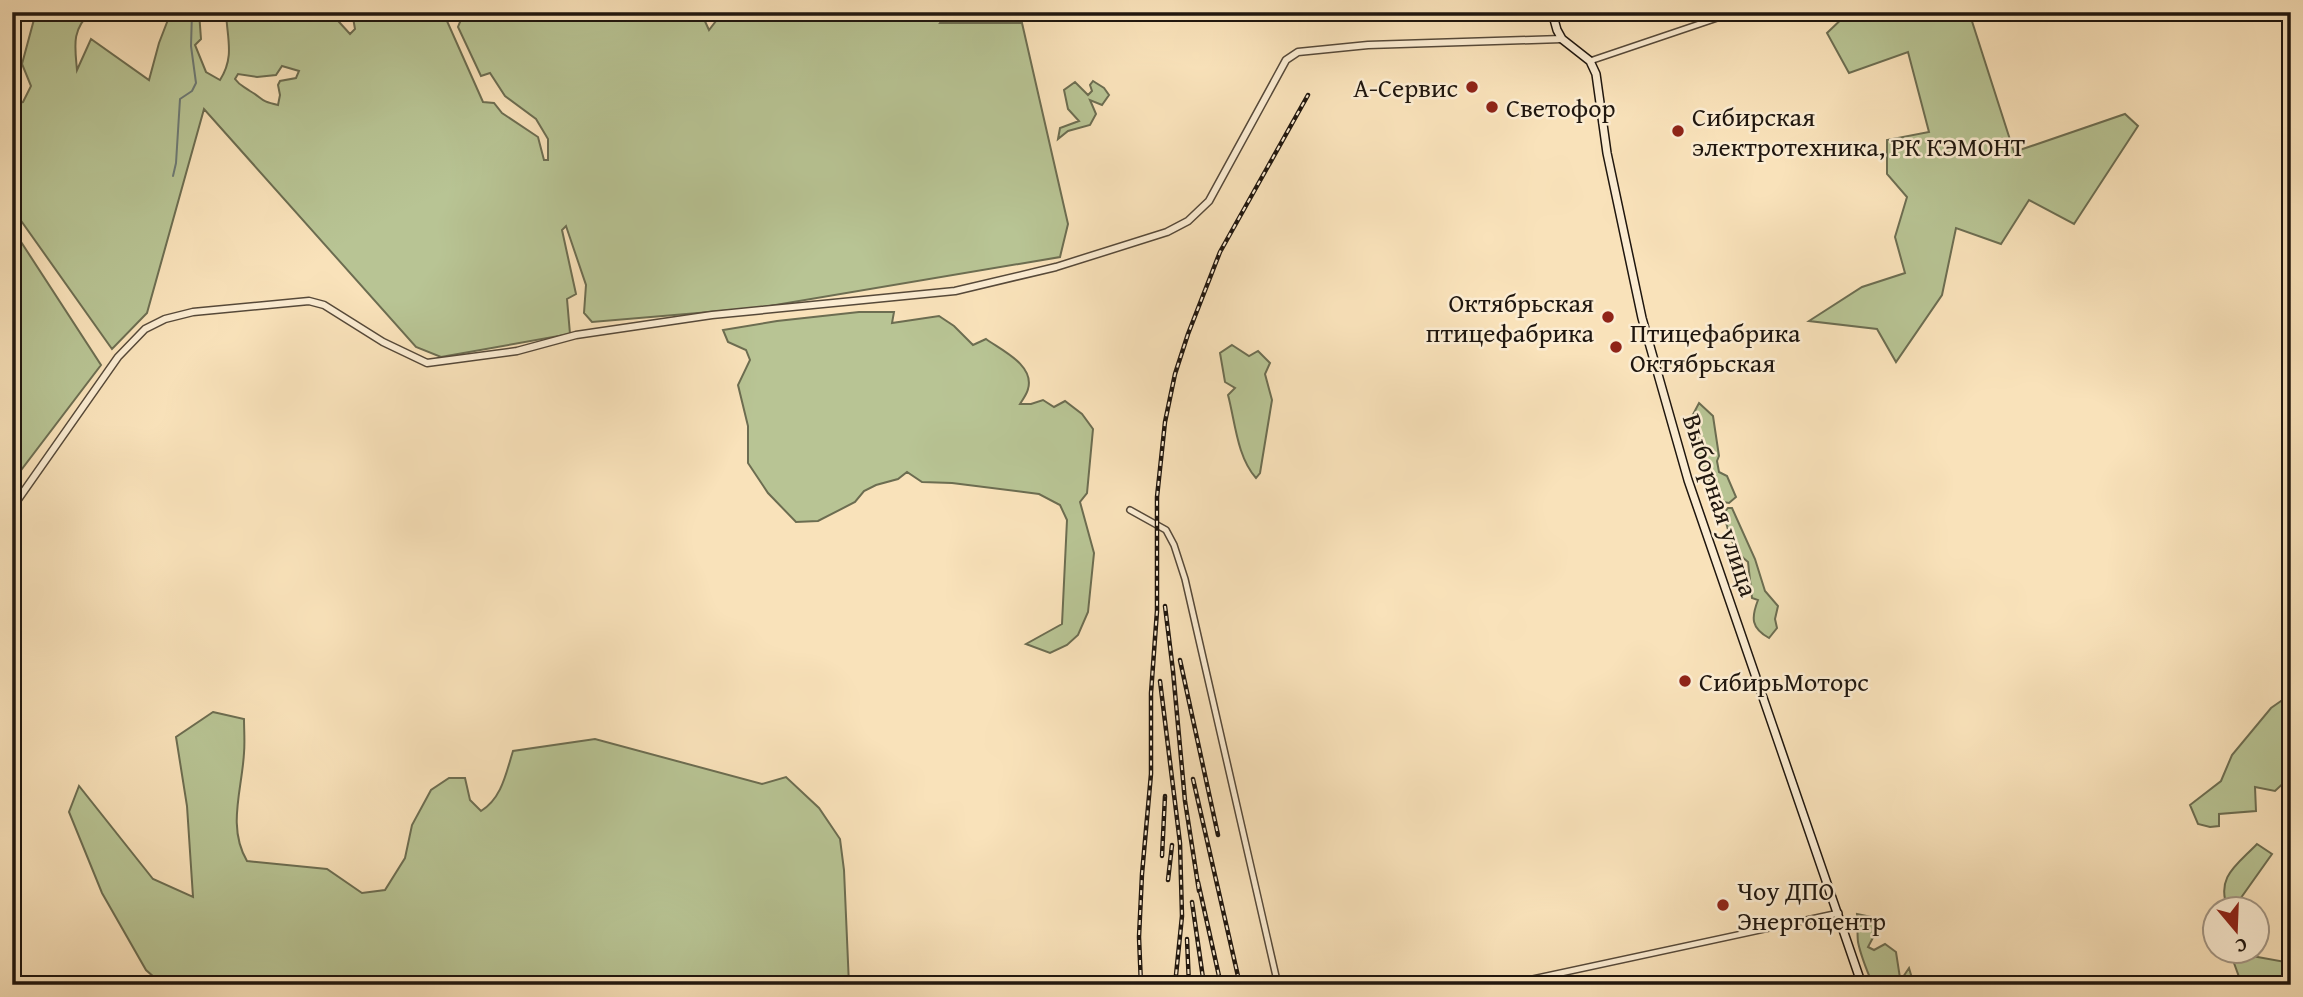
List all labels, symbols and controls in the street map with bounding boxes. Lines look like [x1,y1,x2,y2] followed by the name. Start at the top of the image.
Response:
[1353,68,1458,107] place label: А-Сервис
[1464,79,1480,95] marker: А-Сервис
[1506,88,1616,127] place label: Светофор
[1692,97,2026,166] place label: Сибирская электротехника, РК КЭМОНТ
[1484,99,1500,115] marker: Светофор
[1670,123,1686,139] marker: Сибирская электротехника, РК КЭМОНТ
[1426,283,1595,352] place label: Октябрьская птицефабрика
[1600,309,1616,325] marker: Октябрьская птицефабрика
[1630,313,1801,382] place label: Птицефабрика Октябрьская
[1608,339,1624,355] marker: Птицефабрика Октябрьская
[1673,409,1769,602] street label: Выборная улица
[1699,662,1869,701] place label: СибирьМоторс
[1677,673,1693,689] marker: СибирьМоторс
[1737,871,1886,940] place label: Чоу ДПО Энергоцентр
[2202,895,2272,965] north arrow
[1715,897,1731,913] marker: Чоу ДПО Энергоцентр
[2232,931,2251,961] text: С

